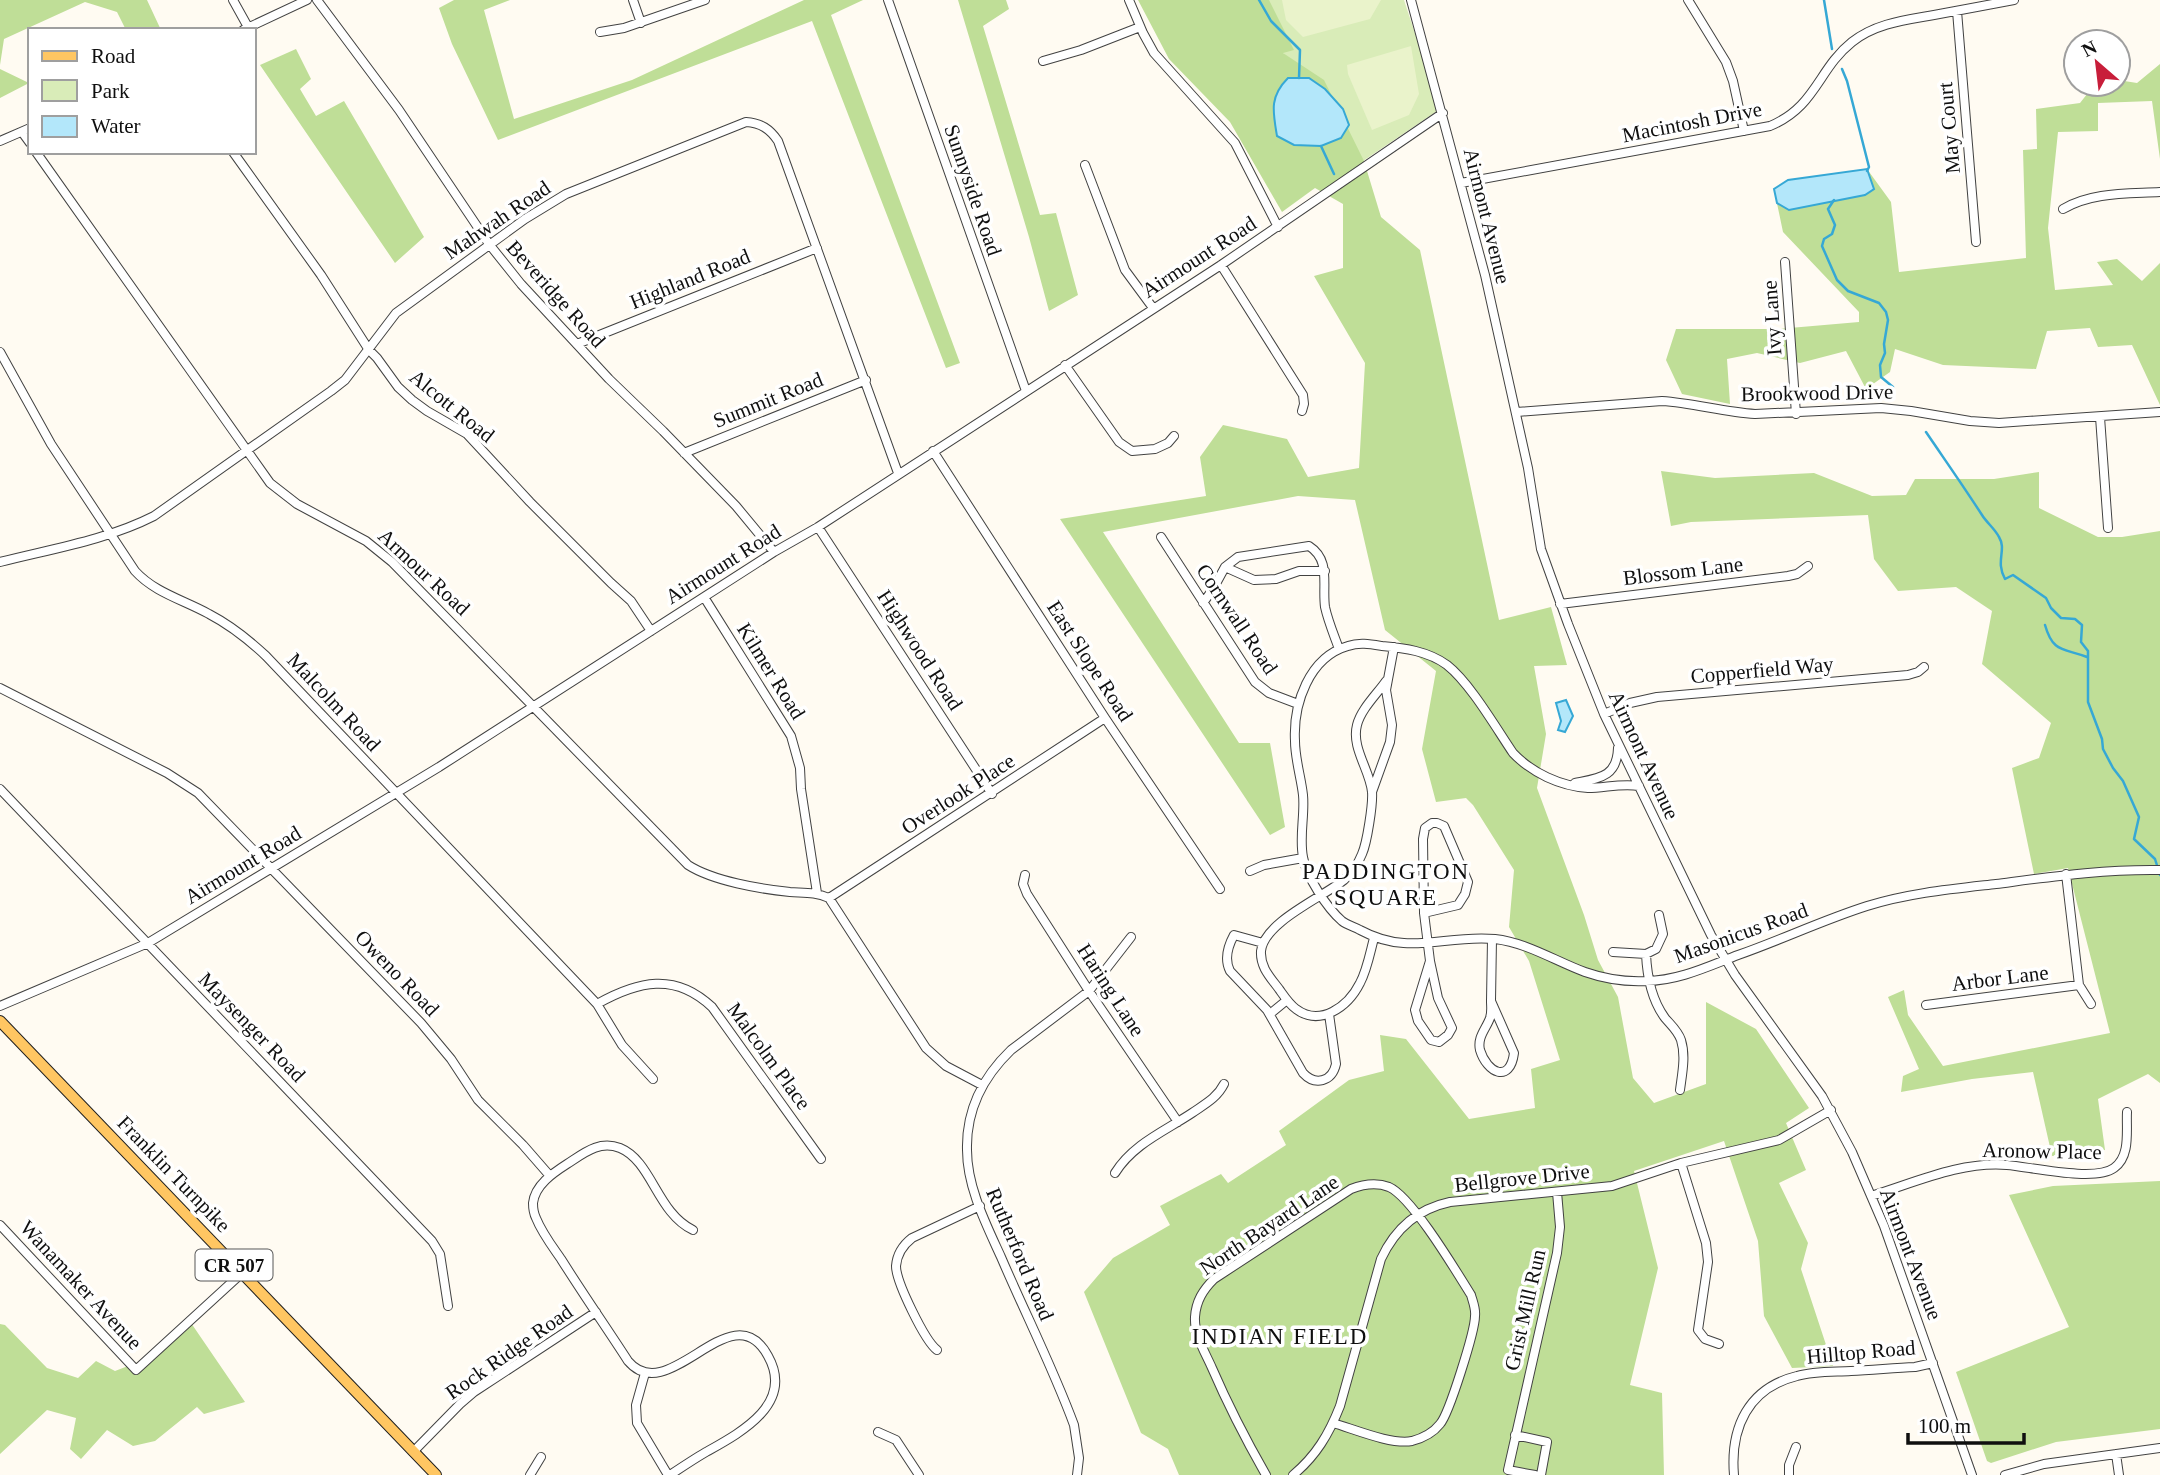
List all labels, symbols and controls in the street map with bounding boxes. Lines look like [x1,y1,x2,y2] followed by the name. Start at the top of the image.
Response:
[28,28,256,154] legend
[2062,28,2132,98] north arrow
[2078,36,2100,61] text: N
[91,44,136,68] text: Road
[91,79,130,103] text: Park
[1933,81,1965,175] street label: May Court
[1620,97,1764,147] street label: Macintosh Drive
[91,114,141,138] text: Water
[939,121,1007,259] street label: Sunnyside Road
[1459,146,1515,286] street label: Airmont Avenue
[439,175,555,264] street label: Mahwah Road
[1137,211,1261,303] street label: Airmount Road
[502,235,611,353] street label: Beveridge Road
[626,244,754,314] street label: Highland Road
[1757,280,1787,356] street label: Ivy Lane
[405,365,500,448] street label: Alcott Road
[710,367,827,433] street label: Summit Road
[1741,380,1893,406] street label: Brookwood Drive
[661,519,785,609] street label: Airmount Road
[373,524,475,621] street label: Armour Road
[1622,552,1744,590] street label: Blossom Lane
[1191,559,1283,679] street label: Cornwall Road
[872,585,968,715] street label: Highwood Road
[1042,596,1138,726] street label: East Slope Road
[732,618,810,724] street label: Kilmer Road
[282,648,386,756] street label: Malcolm Road
[1690,652,1835,688] street label: Copperfield Way
[1604,687,1684,823] street label: Airmont Avenue
[897,749,1019,839] street label: Overlook Place
[181,821,306,909] street label: Airmount Road
[1302,859,1470,910] district label: PADDINGTON SQUARE
[1671,898,1812,968] street label: Masonicus Road
[350,925,444,1021] street label: Oweno Road
[1072,939,1150,1041] street label: Haring Lane
[1950,960,2050,996] street label: Arbor Lane
[194,967,311,1087] street label: Maysenger Road
[722,998,816,1114] street label: Malcolm Place
[112,1111,236,1237] street label: Franklin Turnpike
[1982,1138,2102,1164] street label: Aronow Place
[1453,1159,1591,1197] street label: Bellgrove Drive
[1195,1170,1343,1280] street label: North Bayard Lane
[981,1184,1059,1324] street label: Rutherford Road
[1875,1185,1947,1323] street label: Airmont Avenue
[15,1216,147,1354] street label: Wanamaker Avenue
[1499,1247,1551,1373] street label: Grist Mill Run
[196,1250,272,1280] road number: CR 507
[441,1299,577,1405] street label: Rock Ridge Road
[1192,1324,1368,1349] district label: INDIAN FIELD
[1806,1335,1917,1369] street label: Hilltop Road
[1908,1402,2024,1446] scale bar
[1918,1414,1971,1438] text: 100 m

